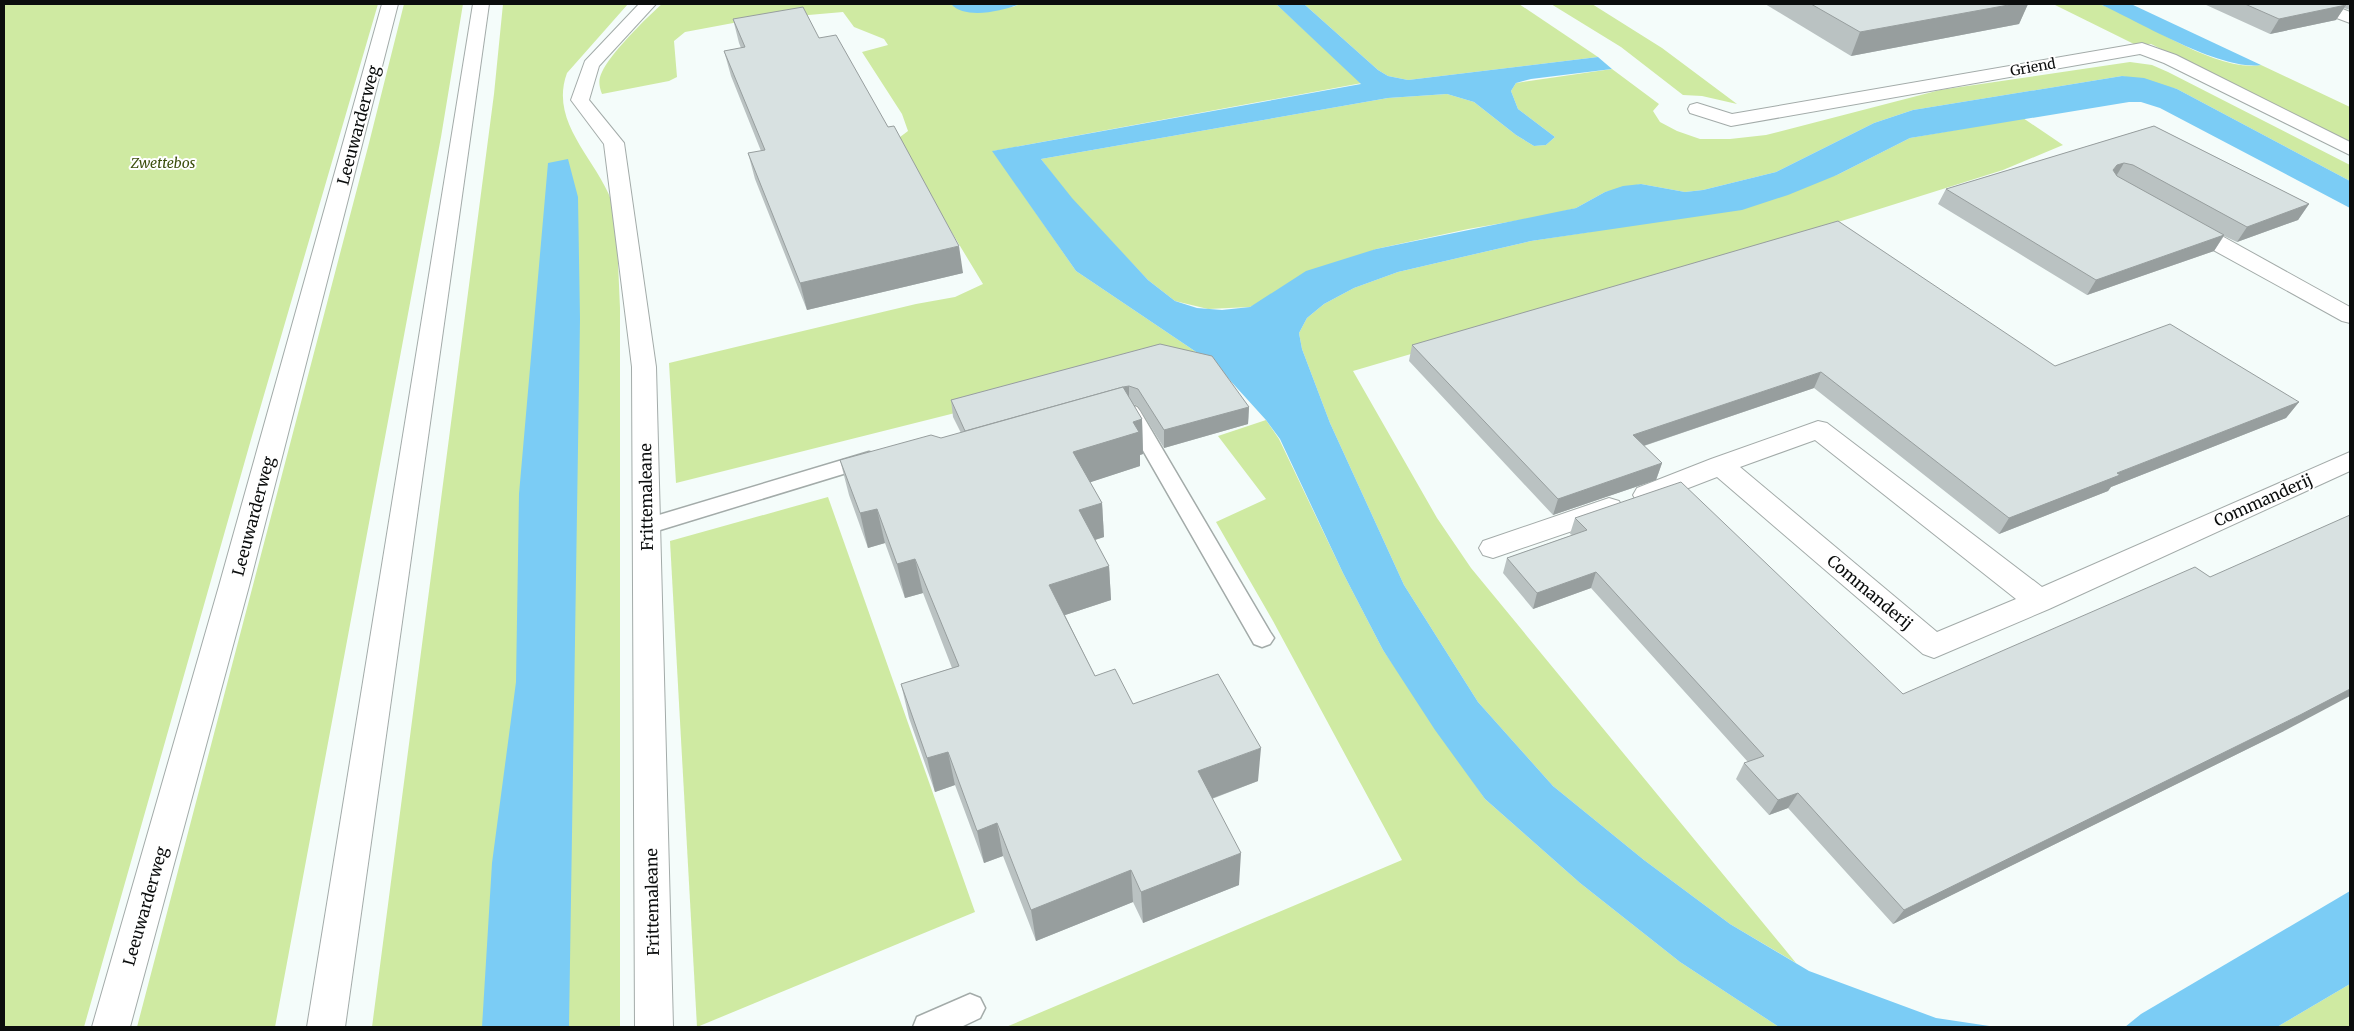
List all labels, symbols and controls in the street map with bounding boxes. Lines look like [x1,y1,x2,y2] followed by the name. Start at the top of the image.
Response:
[2009,54,2058,80] street label: Griend
[332,63,384,187] street label: Leeuwarderweg
[130,154,196,172] park label: Zwettebos
[635,443,657,551] street label: Frittemaleane
[227,454,279,578] street label: Leeuwarderweg
[2211,469,2315,531] street label: Commanderij
[1823,550,1917,634] street label: Commanderij
[118,844,172,968] street label: Leeuwarderweg
[641,848,663,956] street label: Frittemaleane

